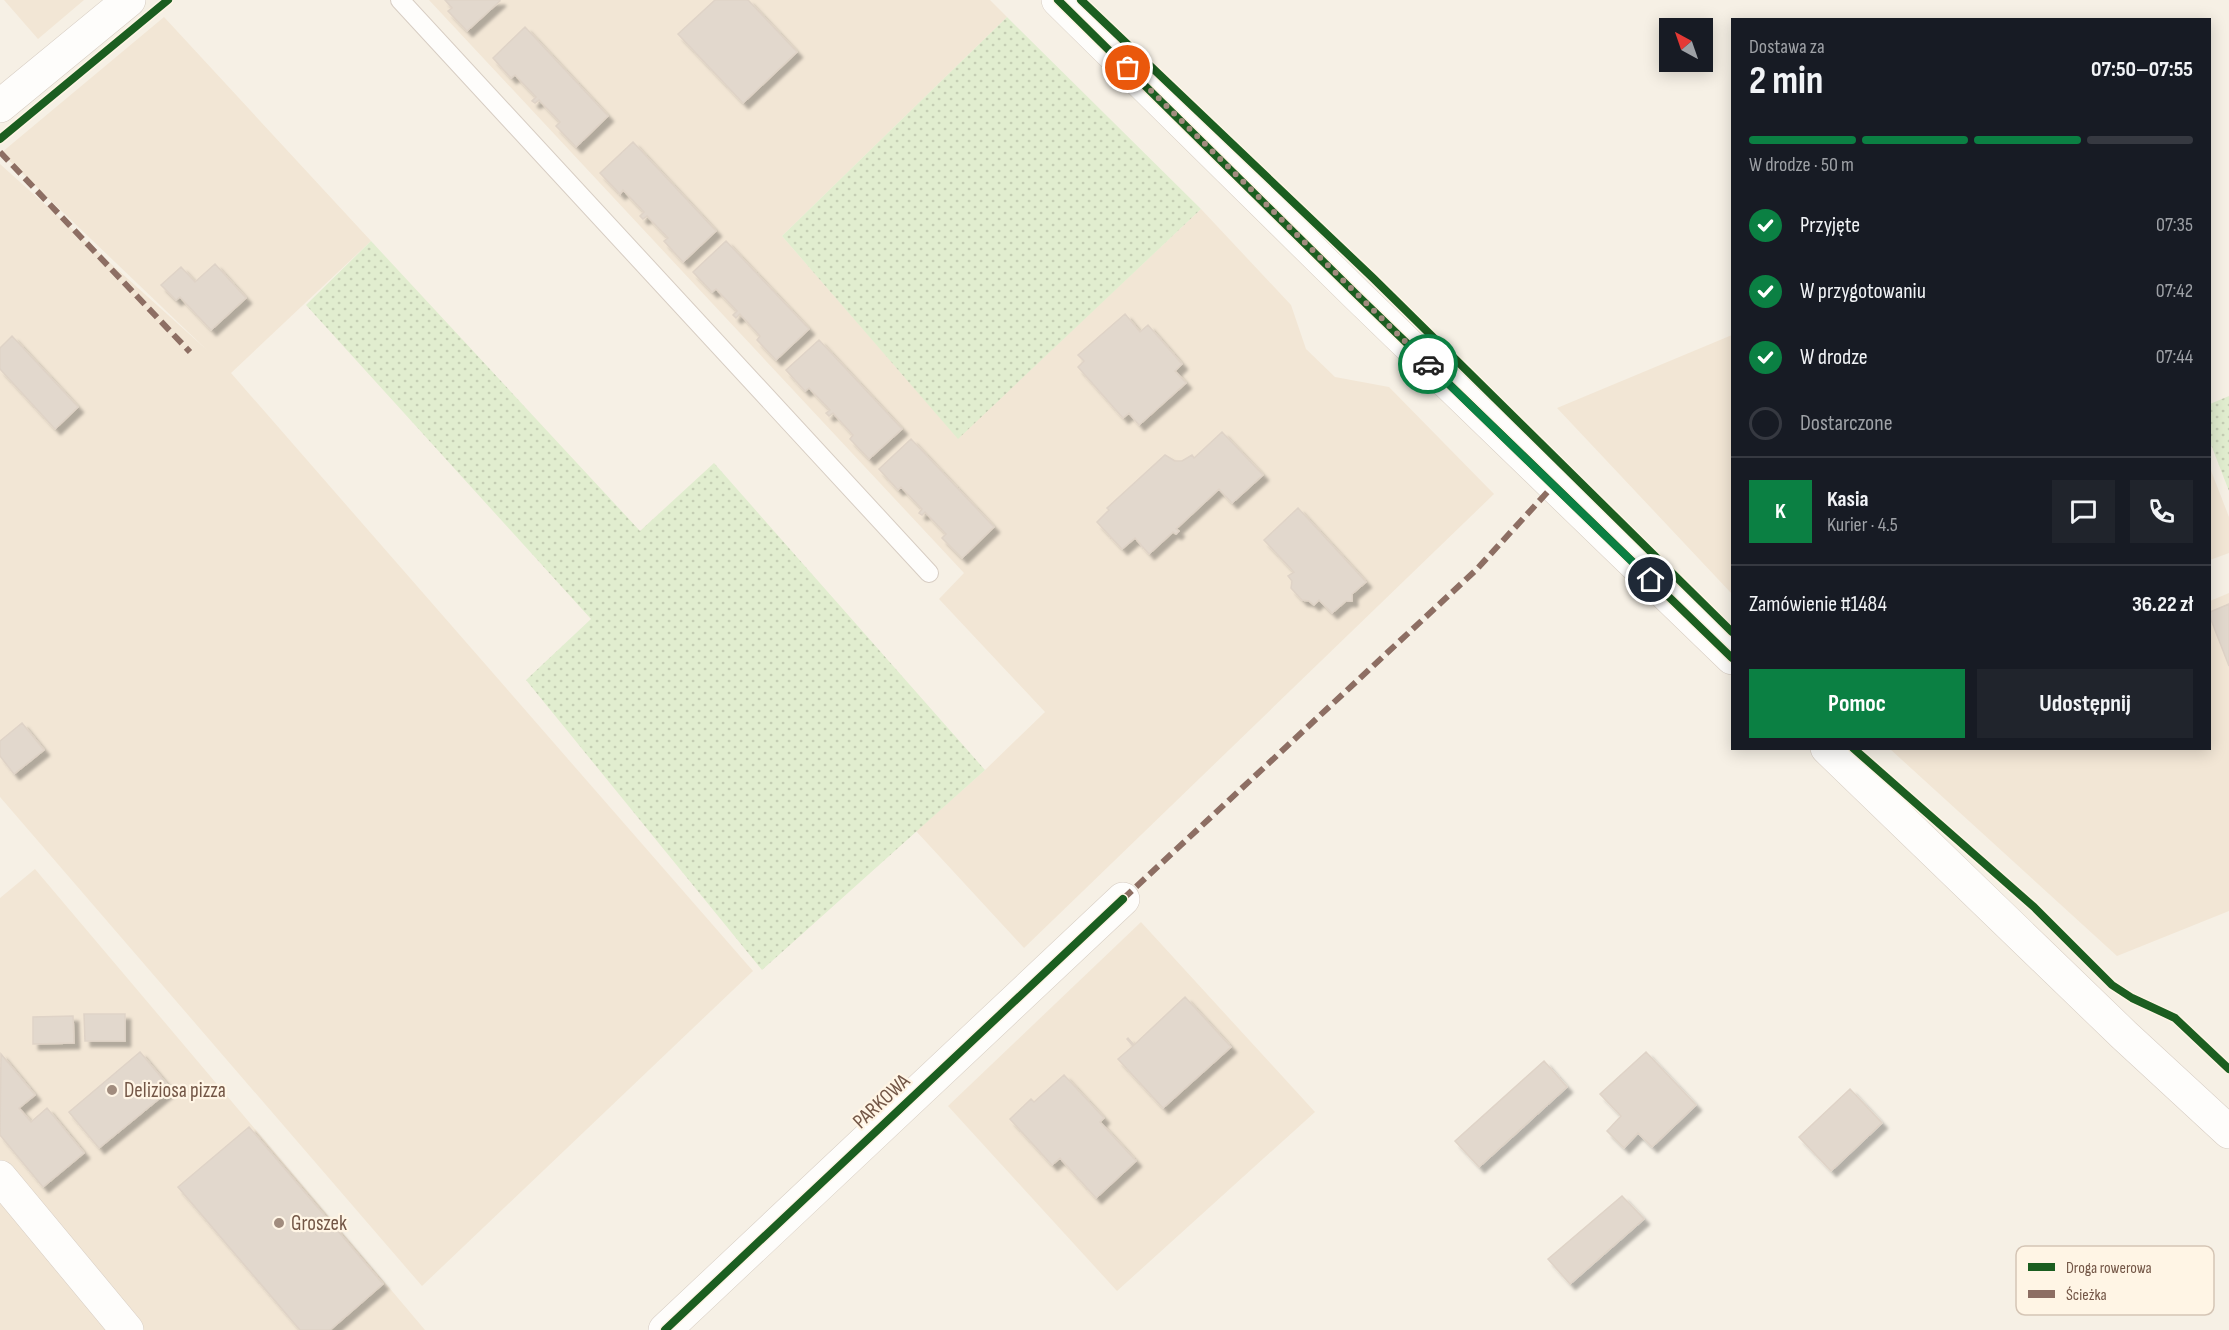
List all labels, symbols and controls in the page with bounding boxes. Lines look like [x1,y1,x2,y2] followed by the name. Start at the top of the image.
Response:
[1659,18,1713,72] north arrow
[1659,18,1713,72] map controls
[1749,35,1825,59] text: Dostawa za
[1102,42,1153,93] pin
[1111,51,1144,84] icon: bag
[2091,56,2193,83] text: 07:50–07:55
[1749,58,1823,105] text: 2 min
[1749,153,1854,177] text: W drodze · 50 m
[1749,209,1782,242] icon: check
[1800,212,1860,239] text: Przyjęte
[2156,213,2193,237] text: 07:35
[1749,275,1782,308] icon: check
[1800,278,1926,305] text: W przygotowaniu
[2156,279,2193,303] text: 07:42
[1398,334,1458,394] courier
[1749,341,1782,374] icon: check
[1800,344,1868,371] text: W drodze
[2156,345,2193,369] text: 07:44
[1412,348,1445,381] icon: car
[1800,410,1893,437] text: Dostarczone
[2052,480,2115,543] button: chat
[2130,480,2193,543] button: phone
[1827,486,1869,513] text: Kasia
[1775,498,1786,525] text: K
[1827,513,1898,537] text: Kurier · 4.5
[1625,554,1676,605] pin
[1634,563,1667,596] icon: home
[1749,591,1887,618] text: Zamówienie #1484
[2132,591,2193,618] text: 36.22 zł
[1749,669,1965,738] button: Pomoc
[1977,669,2193,738] button: Udostępnij
[848,1068,916,1134] street label: PARKOWA
[124,1078,226,1103] place label: Deliziosa pizza
[105,1083,119,1097] marker: Deliziosa pizza
[291,1211,347,1236] place label: Groszek
[272,1216,286,1230] marker: Groszek
[2016,1246,2214,1315] legend
[2066,1259,2152,1278] text: Droga rowerowa
[2066,1286,2107,1305] text: Ścieżka

